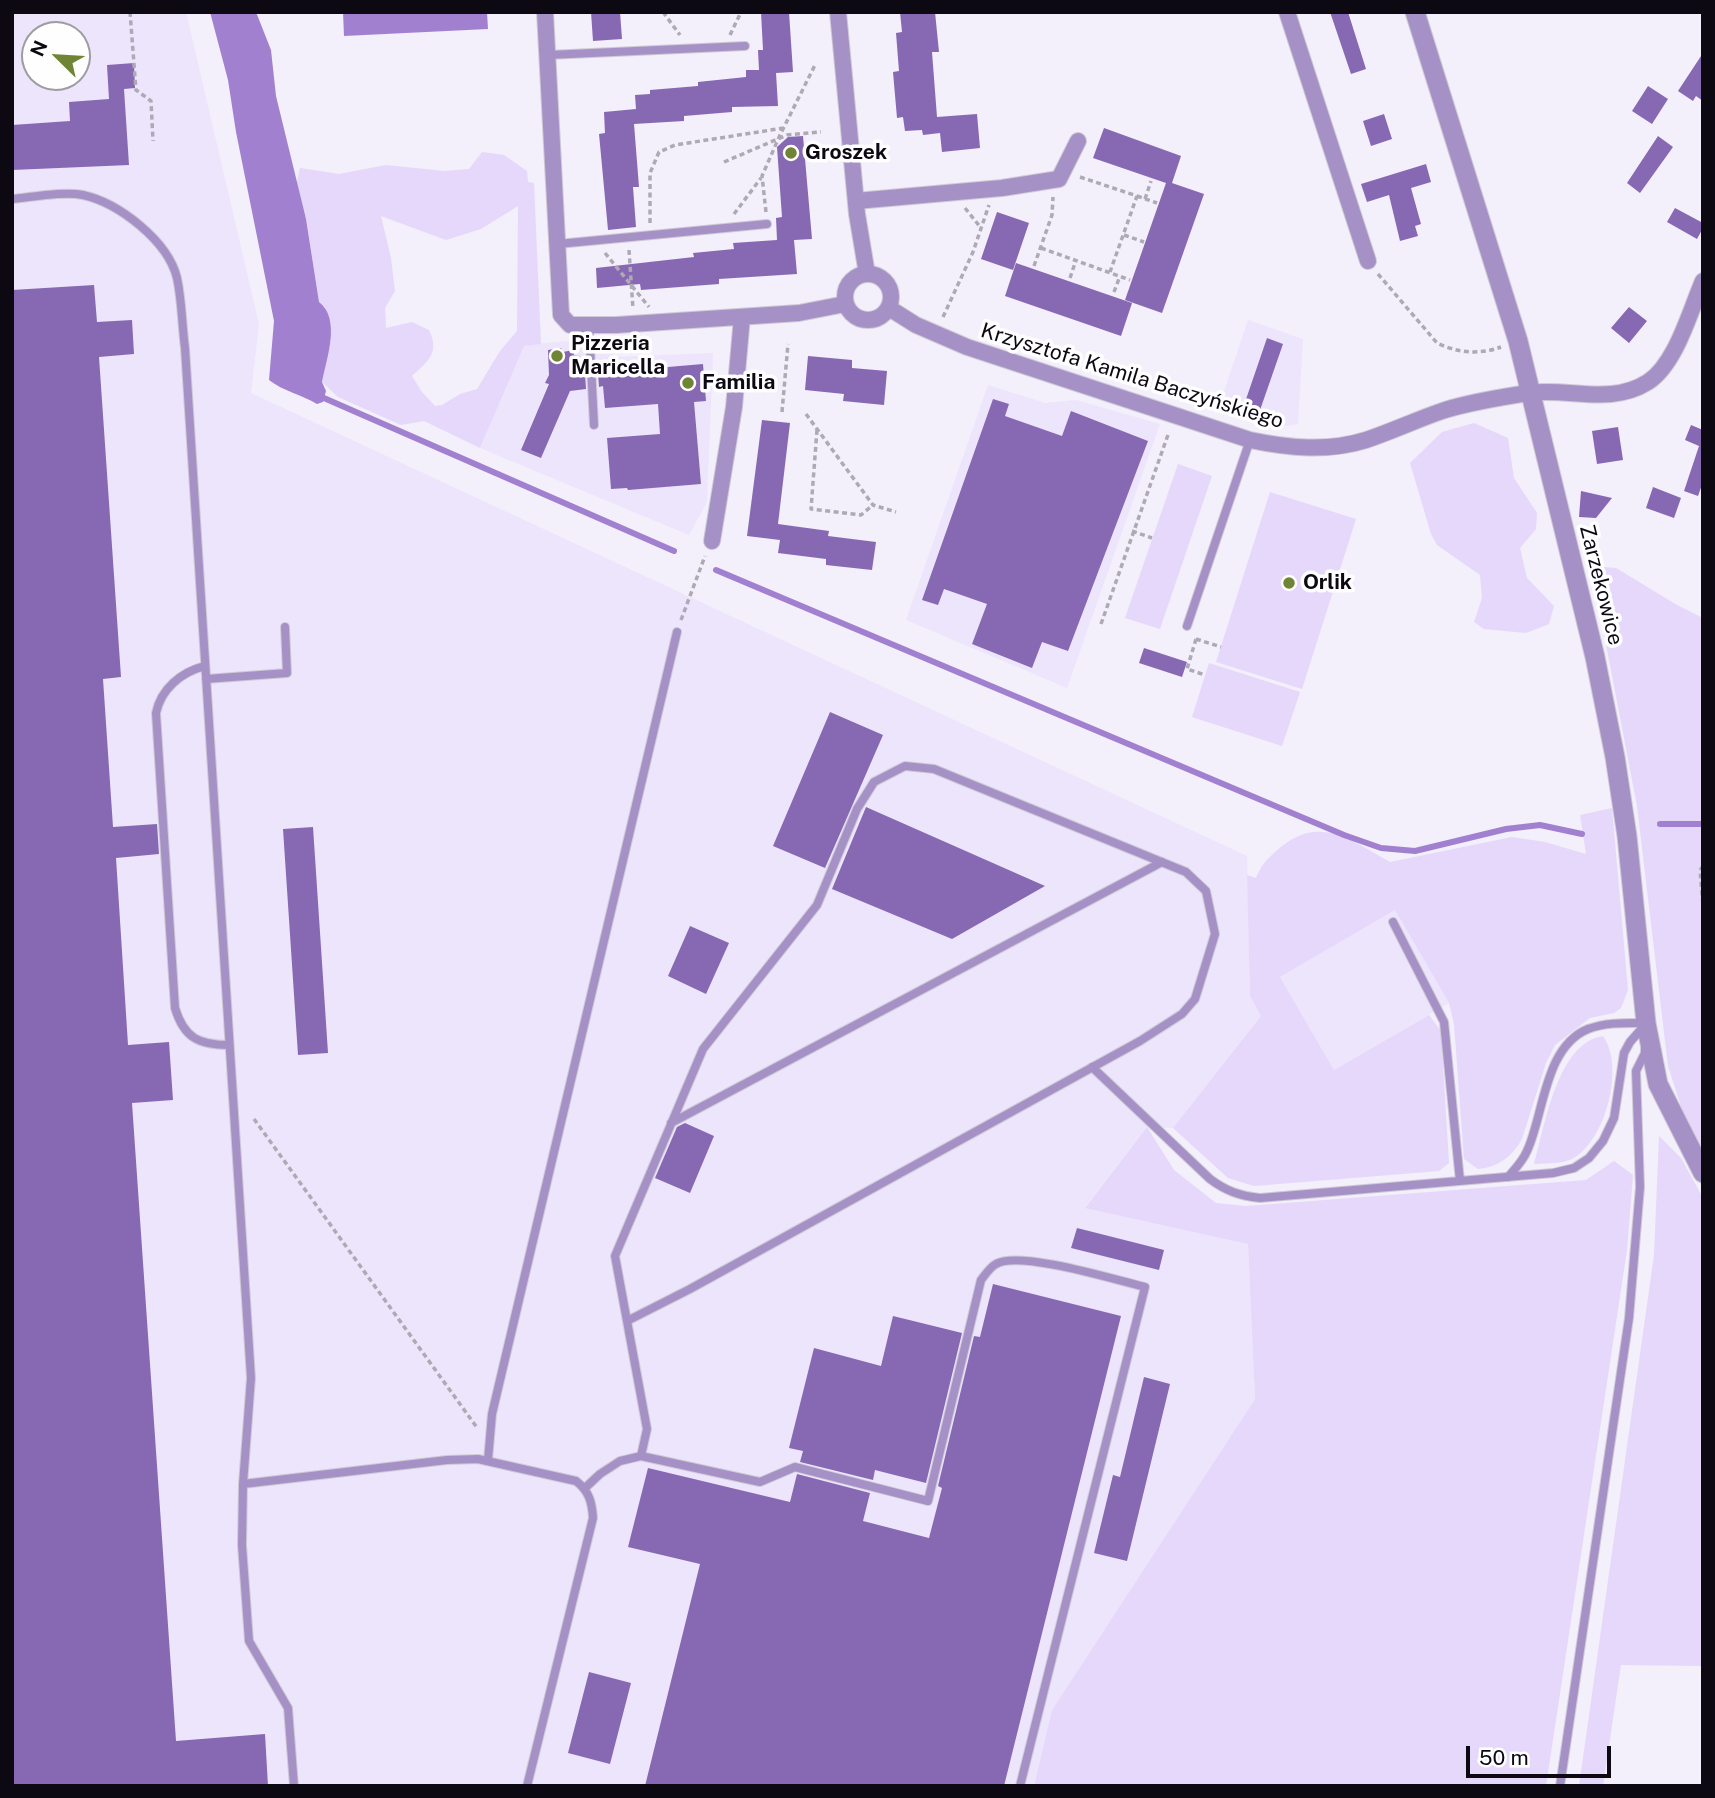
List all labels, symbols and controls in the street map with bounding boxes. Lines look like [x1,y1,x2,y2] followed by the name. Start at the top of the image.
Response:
[21,21,91,91] north arrow
[26,37,52,60] text: N
[805,140,887,166] place label: Groszek
[783,145,799,161] marker: Groszek
[978,318,1286,434] street label: Krzysztofa Kamila Baczyńskiego
[571,331,665,381] place label: Pizzeria Maricella
[549,348,565,364] marker: Pizzeria Maricella
[702,370,775,396] place label: Familia
[680,375,696,391] marker: Familia
[1574,522,1628,648] street label: Zarzekowice
[1303,570,1352,596] place label: Orlik
[1281,575,1297,591] marker: Orlik
[1470,1731,1615,1775] scale bar
[1479,1745,1529,1770] text: 50 m

